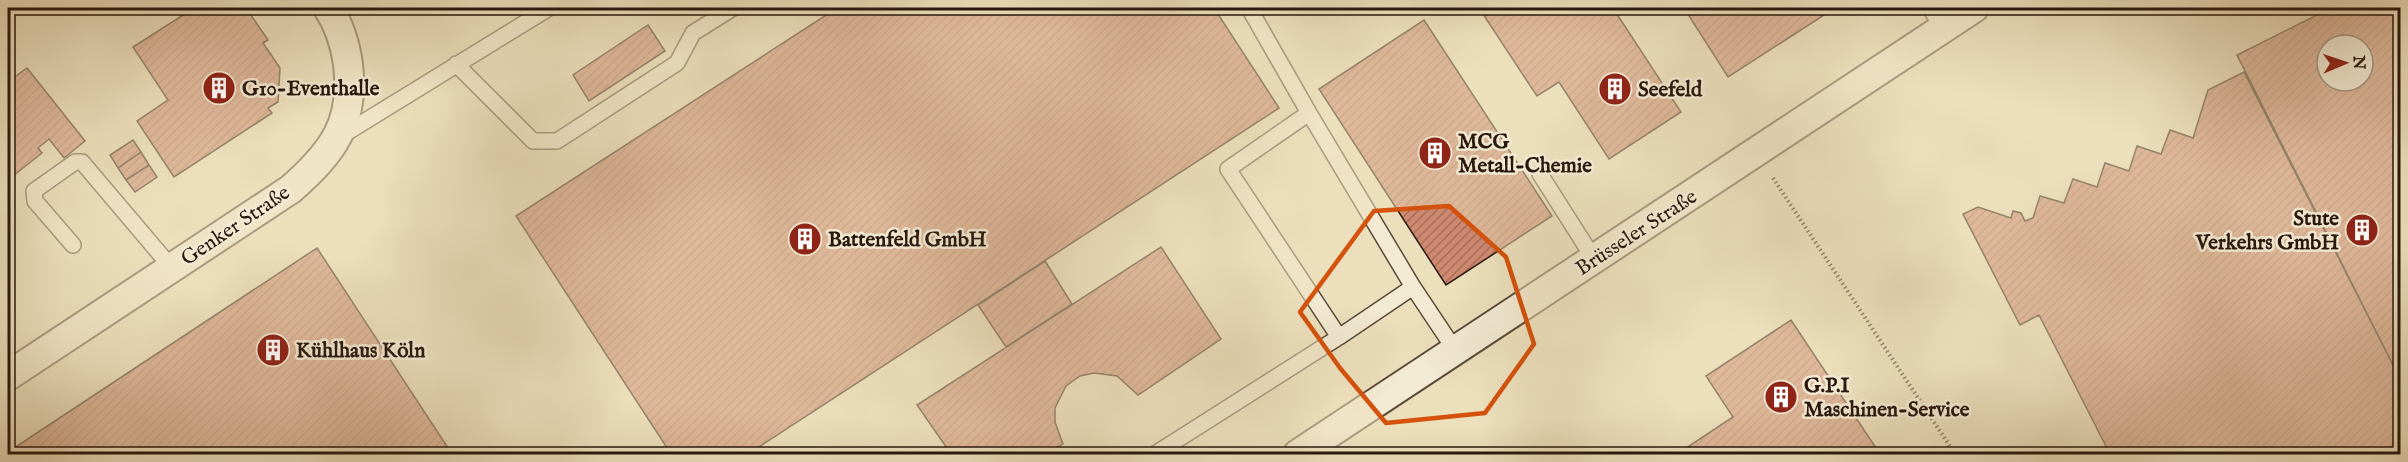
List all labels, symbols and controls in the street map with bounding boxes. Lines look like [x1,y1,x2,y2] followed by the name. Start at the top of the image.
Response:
[2315,33,2375,93] north arrow
[2348,54,2368,70] text: N
[201,70,237,106] building icon: G10-Eventhalle
[1597,71,1633,107] building icon: Seefeld
[242,76,380,103] place label: G10-Eventhalle
[1638,77,1703,104] place label: Seefeld
[1458,129,1592,180] place label: MCG Metall-Chemie
[1417,135,1453,171] building icon: MCG Metall-Chemie
[176,180,296,273] street label: Genker Straße
[1571,184,1703,283] street label: Brüsseler Straße
[2195,206,2339,257] place label: Stute Verkehrs GmbH
[2344,212,2380,248] building icon: Stute Verkehrs GmbH
[787,221,823,257] building icon: Battenfeld GmbH
[828,227,987,254] place label: Battenfeld GmbH
[255,332,291,368] building icon: Kühlhaus Köln
[296,338,425,365] place label: Kühlhaus Köln
[1804,373,1970,424] place label: G.P.I Maschinen-Service
[1763,379,1799,415] building icon: G.P.I Maschinen-Service

